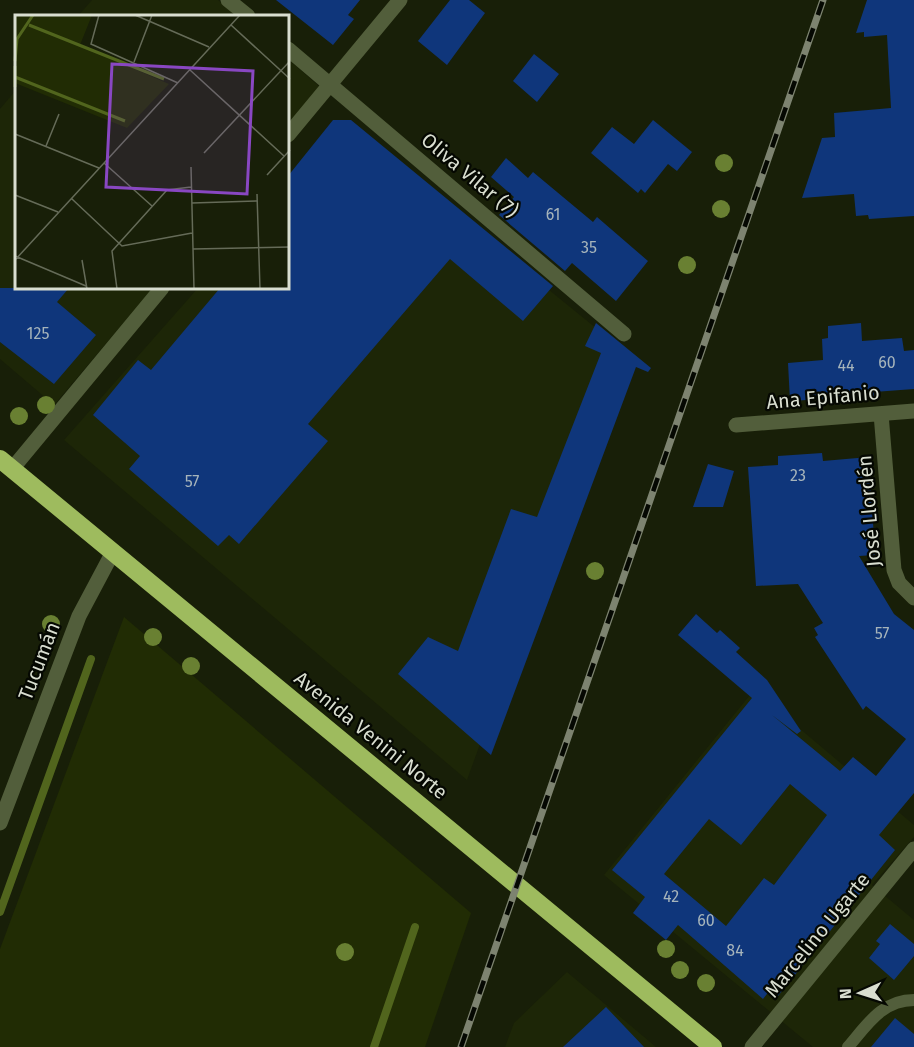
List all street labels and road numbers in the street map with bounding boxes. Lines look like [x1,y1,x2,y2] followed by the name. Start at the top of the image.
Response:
[417,127,523,223] street label: Oliva Vilar (7)
[765,380,881,414] street label: Ana Epifanio
[852,454,886,568] street label: José Llordén
[13,618,65,704] street label: Tucumán
[290,666,452,804] street label: Avenida Venini Norte
[759,868,875,1002] street label: Marcelino Ugarte

